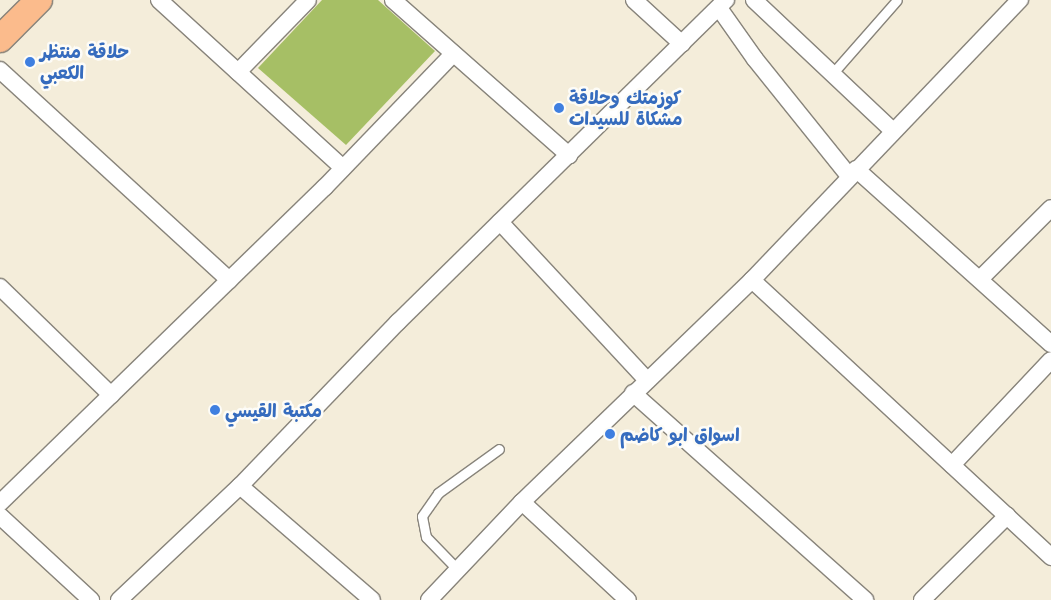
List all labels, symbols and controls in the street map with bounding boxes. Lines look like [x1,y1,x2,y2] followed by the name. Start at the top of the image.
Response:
[40,41,129,84] place label: حلاقة منتظر الكعبي
[24,56,36,68] marker: حلاقة منتظر الكعبي
[569,87,682,130] place label: كوزمتك وحلاقة مشكاة للسيدات
[553,102,565,114] marker: كوزمتك وحلاقة مشكاة للسيدات
[225,399,322,421] place label: مكتبة القيسي
[209,404,221,416] marker: مكتبة القيسي
[620,423,740,445] place label: اسواق ابو كاضم
[604,428,616,440] marker: اسواق ابو كاضم

